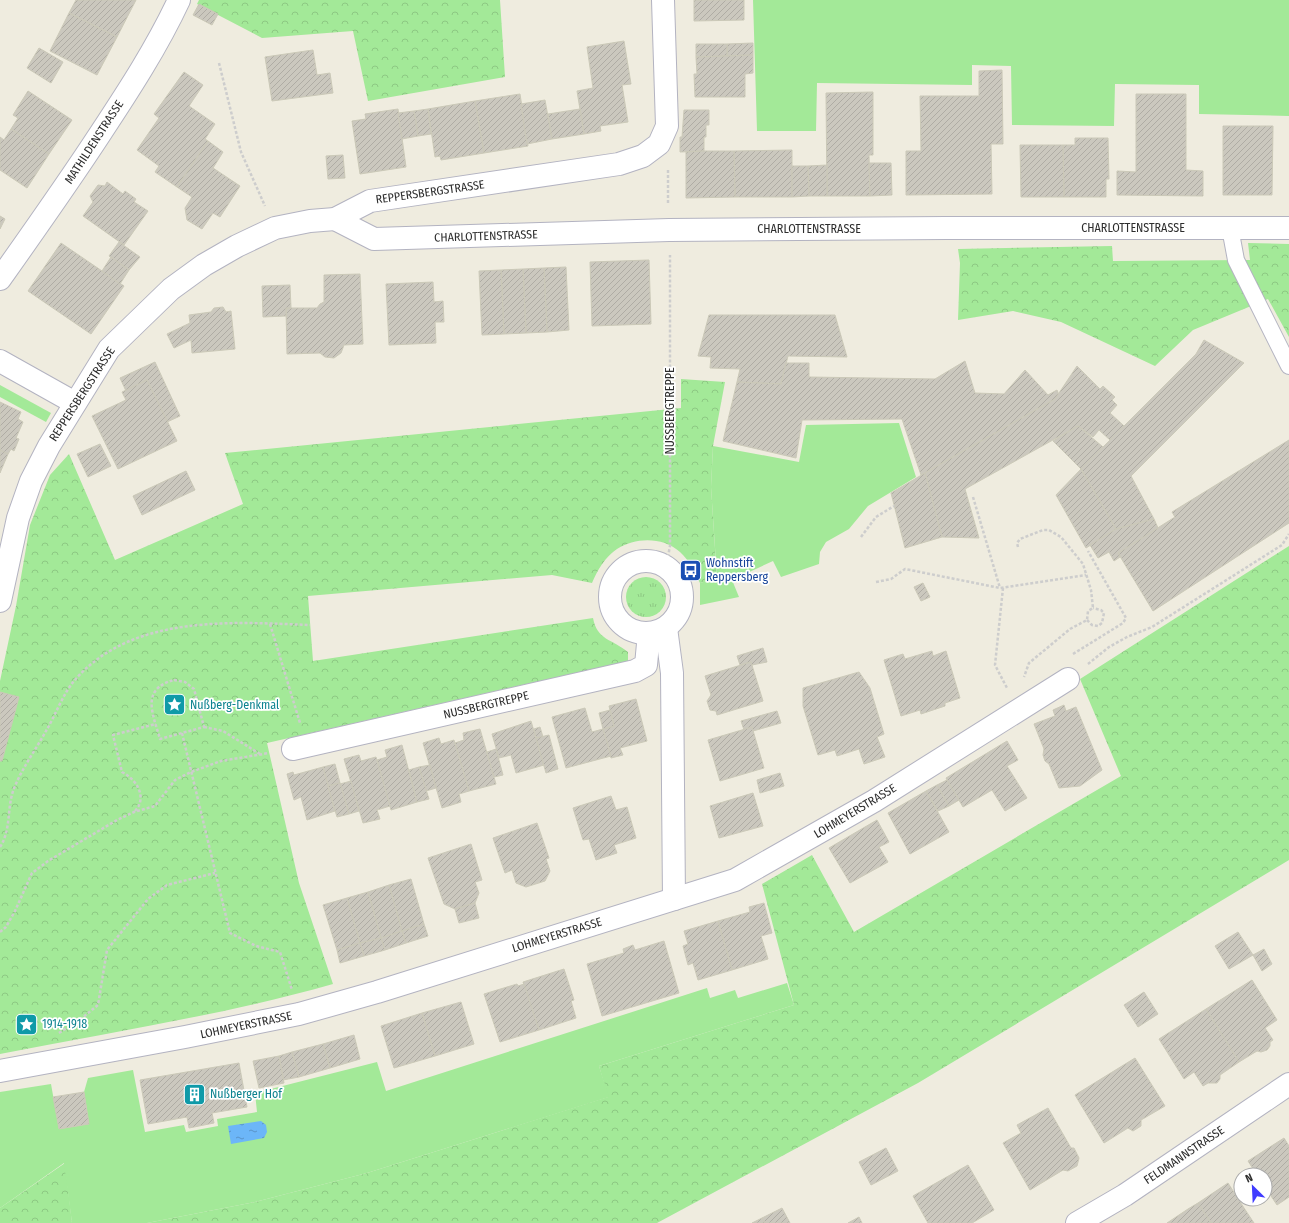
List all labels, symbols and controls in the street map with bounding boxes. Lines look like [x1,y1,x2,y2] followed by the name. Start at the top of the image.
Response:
[62,97,126,186] street label: MATHILDENSTRASSE
[375,177,486,207] street label: REPPERSBERGSTRASSE
[1081,221,1185,235] street label: CHARLOTTENSTRASSE
[757,222,861,236] street label: CHARLOTTENSTRASSE
[434,227,538,245] street label: CHARLOTTENSTRASSE
[46,344,118,444] street label: REPPERSBERGSTRASSE
[663,367,677,455] street label: NUSSBERGTREPPE
[706,556,768,584] place label: Wohnstift Reppersberg
[678,557,704,583] bus stop icon: Wohnstift Reppersberg
[442,688,530,722] street label: NUSSBERGTREPPE
[161,692,187,718] place icon: Nußberg-Denkmal
[190,698,279,712] place label: Nußberg-Denkmal
[811,781,899,841] street label: LOHMEYERSTRASSE
[510,915,604,955] street label: LOHMEYERSTRASSE
[199,1008,293,1042] street label: LOHMEYERSTRASSE
[13,1011,39,1037] place icon: 1914-1918
[42,1017,87,1031] place label: 1914-1918
[181,1081,207,1107] building icon: Nußberger Hof
[210,1087,283,1101] place label: Nußberger Hof
[1141,1123,1227,1187] street label: FELDMANNSTRASSE
[1233,1167,1273,1207] north arrow
[1243,1171,1255,1186] text: N

